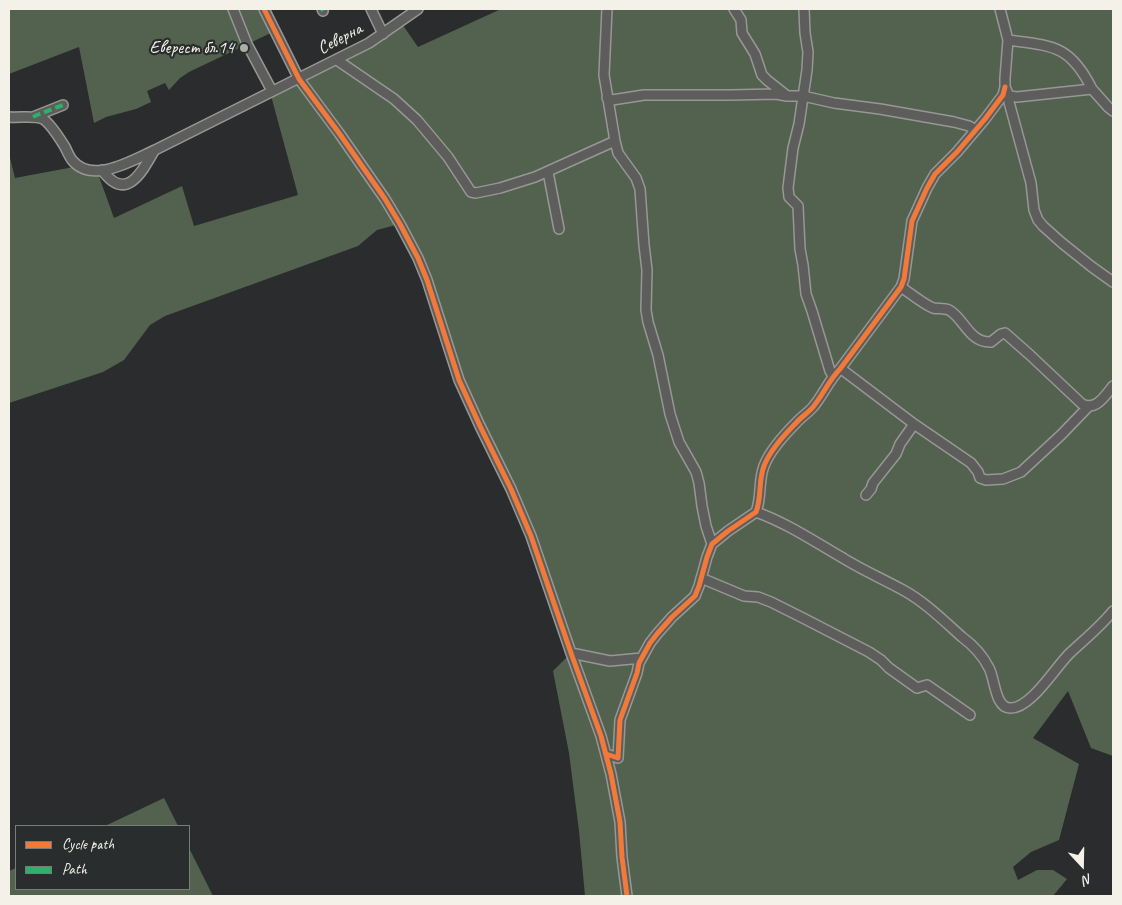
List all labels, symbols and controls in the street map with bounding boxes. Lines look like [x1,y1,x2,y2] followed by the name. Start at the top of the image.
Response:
[314,18,366,60] street label: Северна
[149,37,234,59] place label: Еверест бл.14
[238,42,250,54] marker: Еверест бл.14
[15,825,190,890] legend
[62,835,114,854] text: Cycle path
[1057,840,1107,890] north arrow
[62,860,87,879] text: Path
[1080,870,1095,889] text: N

